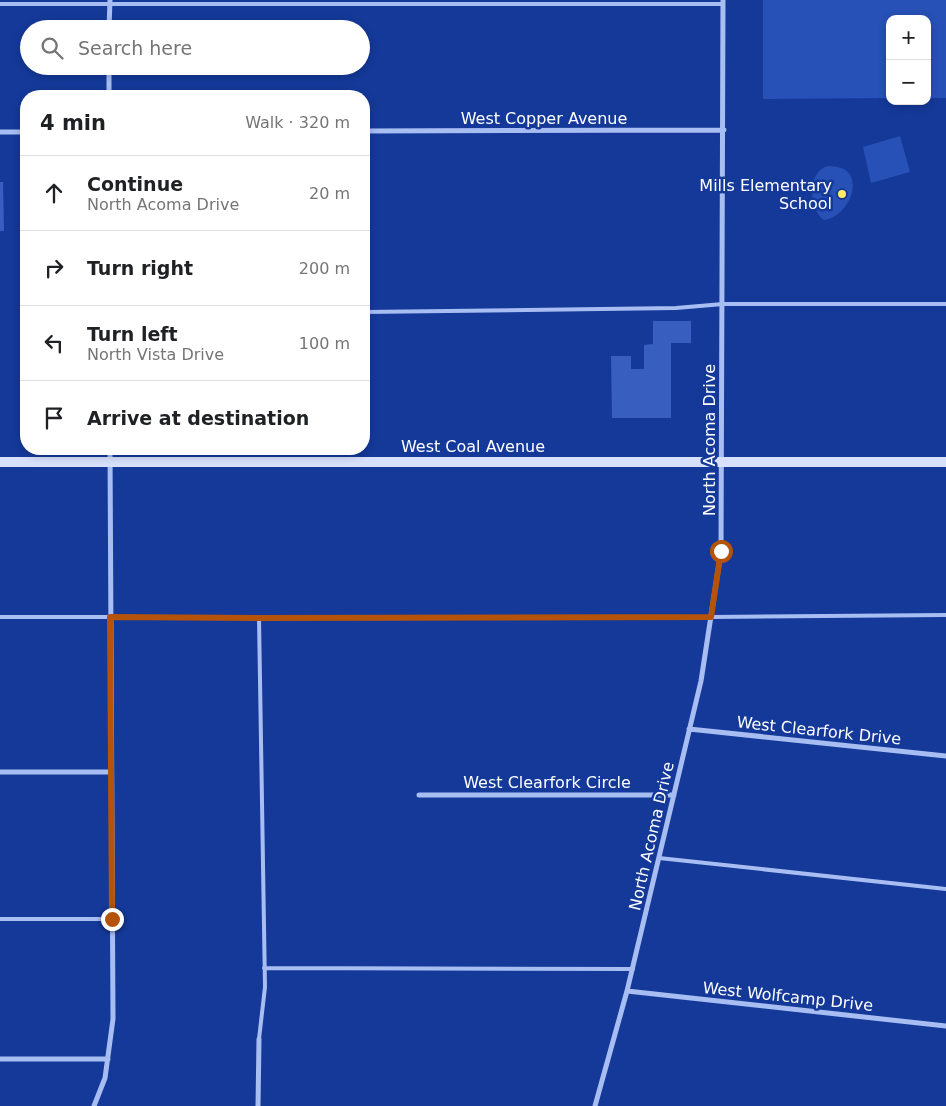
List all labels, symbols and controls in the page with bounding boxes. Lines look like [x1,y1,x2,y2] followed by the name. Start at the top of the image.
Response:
[886,15,931,105] map controls
[886,15,931,60] button: +
[20,20,370,75] search box
[38,34,66,62] icon: search
[78,37,192,59] text: Search here
[886,60,931,105] button: −
[461,109,627,128] street label: West Copper Avenue
[40,111,106,135] text: 4 min
[245,113,350,132] text: Walk · 320 m
[87,173,183,195] text: Continue
[699,176,832,213] place label: Mills Elementary School
[40,179,68,207] icon: ahead
[309,184,350,203] text: 20 m
[836,188,848,200] marker: Mills Elementary School
[87,195,239,214] text: North Acoma Drive
[40,254,68,282] icon: right
[87,257,193,279] text: Turn right
[299,259,350,278] text: 200 m
[87,323,178,345] text: Turn left
[40,329,68,357] icon: left
[299,334,350,353] text: 100 m
[87,345,224,364] text: North Vista Drive
[700,364,719,516] street label: North Acoma Drive
[40,404,68,432] icon: arrive
[87,407,309,429] text: Arrive at destination
[401,437,545,456] street label: West Coal Avenue
[710,540,733,563] route start
[736,712,902,749] street label: West Clearfork Drive
[625,760,678,912] street label: North Acoma Drive
[463,773,631,792] street label: West Clearfork Circle
[101,908,124,931] route end
[702,978,874,1015] street label: West Wolfcamp Drive

